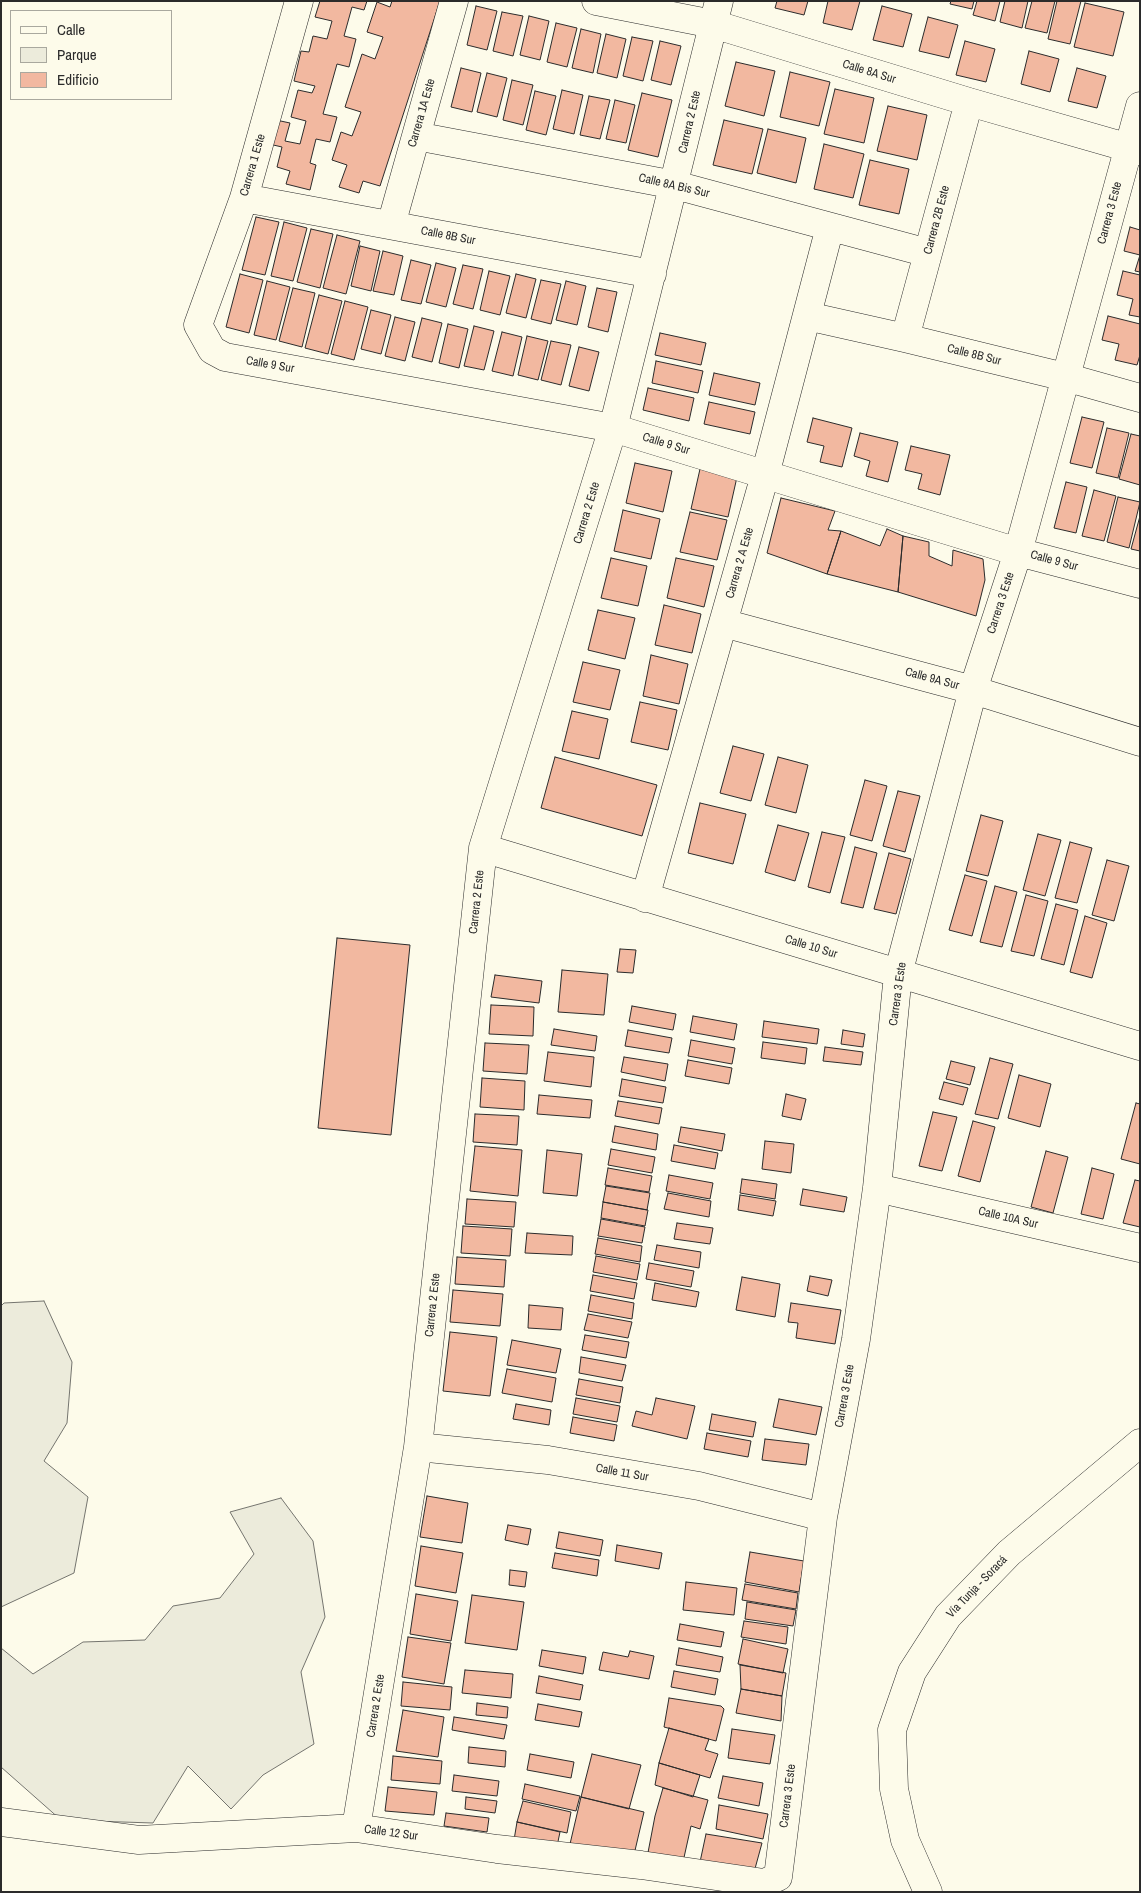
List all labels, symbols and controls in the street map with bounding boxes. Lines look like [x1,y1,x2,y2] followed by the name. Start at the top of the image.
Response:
[10,10,172,100] legend
[57,19,85,40] text: Calle
[57,44,97,65] text: Parque
[840,57,898,87] street label: Calle 8A Sur
[57,69,99,90] text: Edificio
[405,77,439,149] street label: Carrera 1A Este
[676,89,704,155] street label: Carrera 2 Este
[237,132,269,198] street label: Carrera 1 Este
[637,171,711,201] street label: Calle 8A Bis Sur
[1095,180,1125,246] street label: Carrera 3 Este
[921,184,953,256] street label: Carrera 2B Este
[420,224,476,248] street label: Calle 8B Sur
[945,341,1003,369] street label: Calle 8B Sur
[245,354,295,376] street label: Calle 9 Sur
[641,430,691,458] street label: Calle 9 Sur
[571,480,603,546] street label: Carrera 2 Este
[723,526,757,600] street label: Carrera 2 A Este
[1029,548,1079,574] street label: Calle 9 Sur
[984,570,1018,636] street label: Carrera 3 Este
[903,665,961,693] street label: Calle 9A Sur
[466,869,488,935] street label: Carrera 2 Este
[783,932,839,962] street label: Calle 10 Sur
[886,961,910,1027] street label: Carrera 3 Este
[977,1204,1039,1232] street label: Calle 10A Sur
[422,1272,444,1338] street label: Carrera 2 Este
[832,1363,858,1429] street label: Carrera 3 Este
[594,1461,650,1485] street label: Calle 11 Sur
[944,1553,1010,1621] street label: Vía Tunja - Soracá
[364,1673,388,1739] street label: Carrera 2 Este
[777,1763,799,1829] street label: Carrera 3 Este
[363,1822,419,1844] street label: Calle 12 Sur

